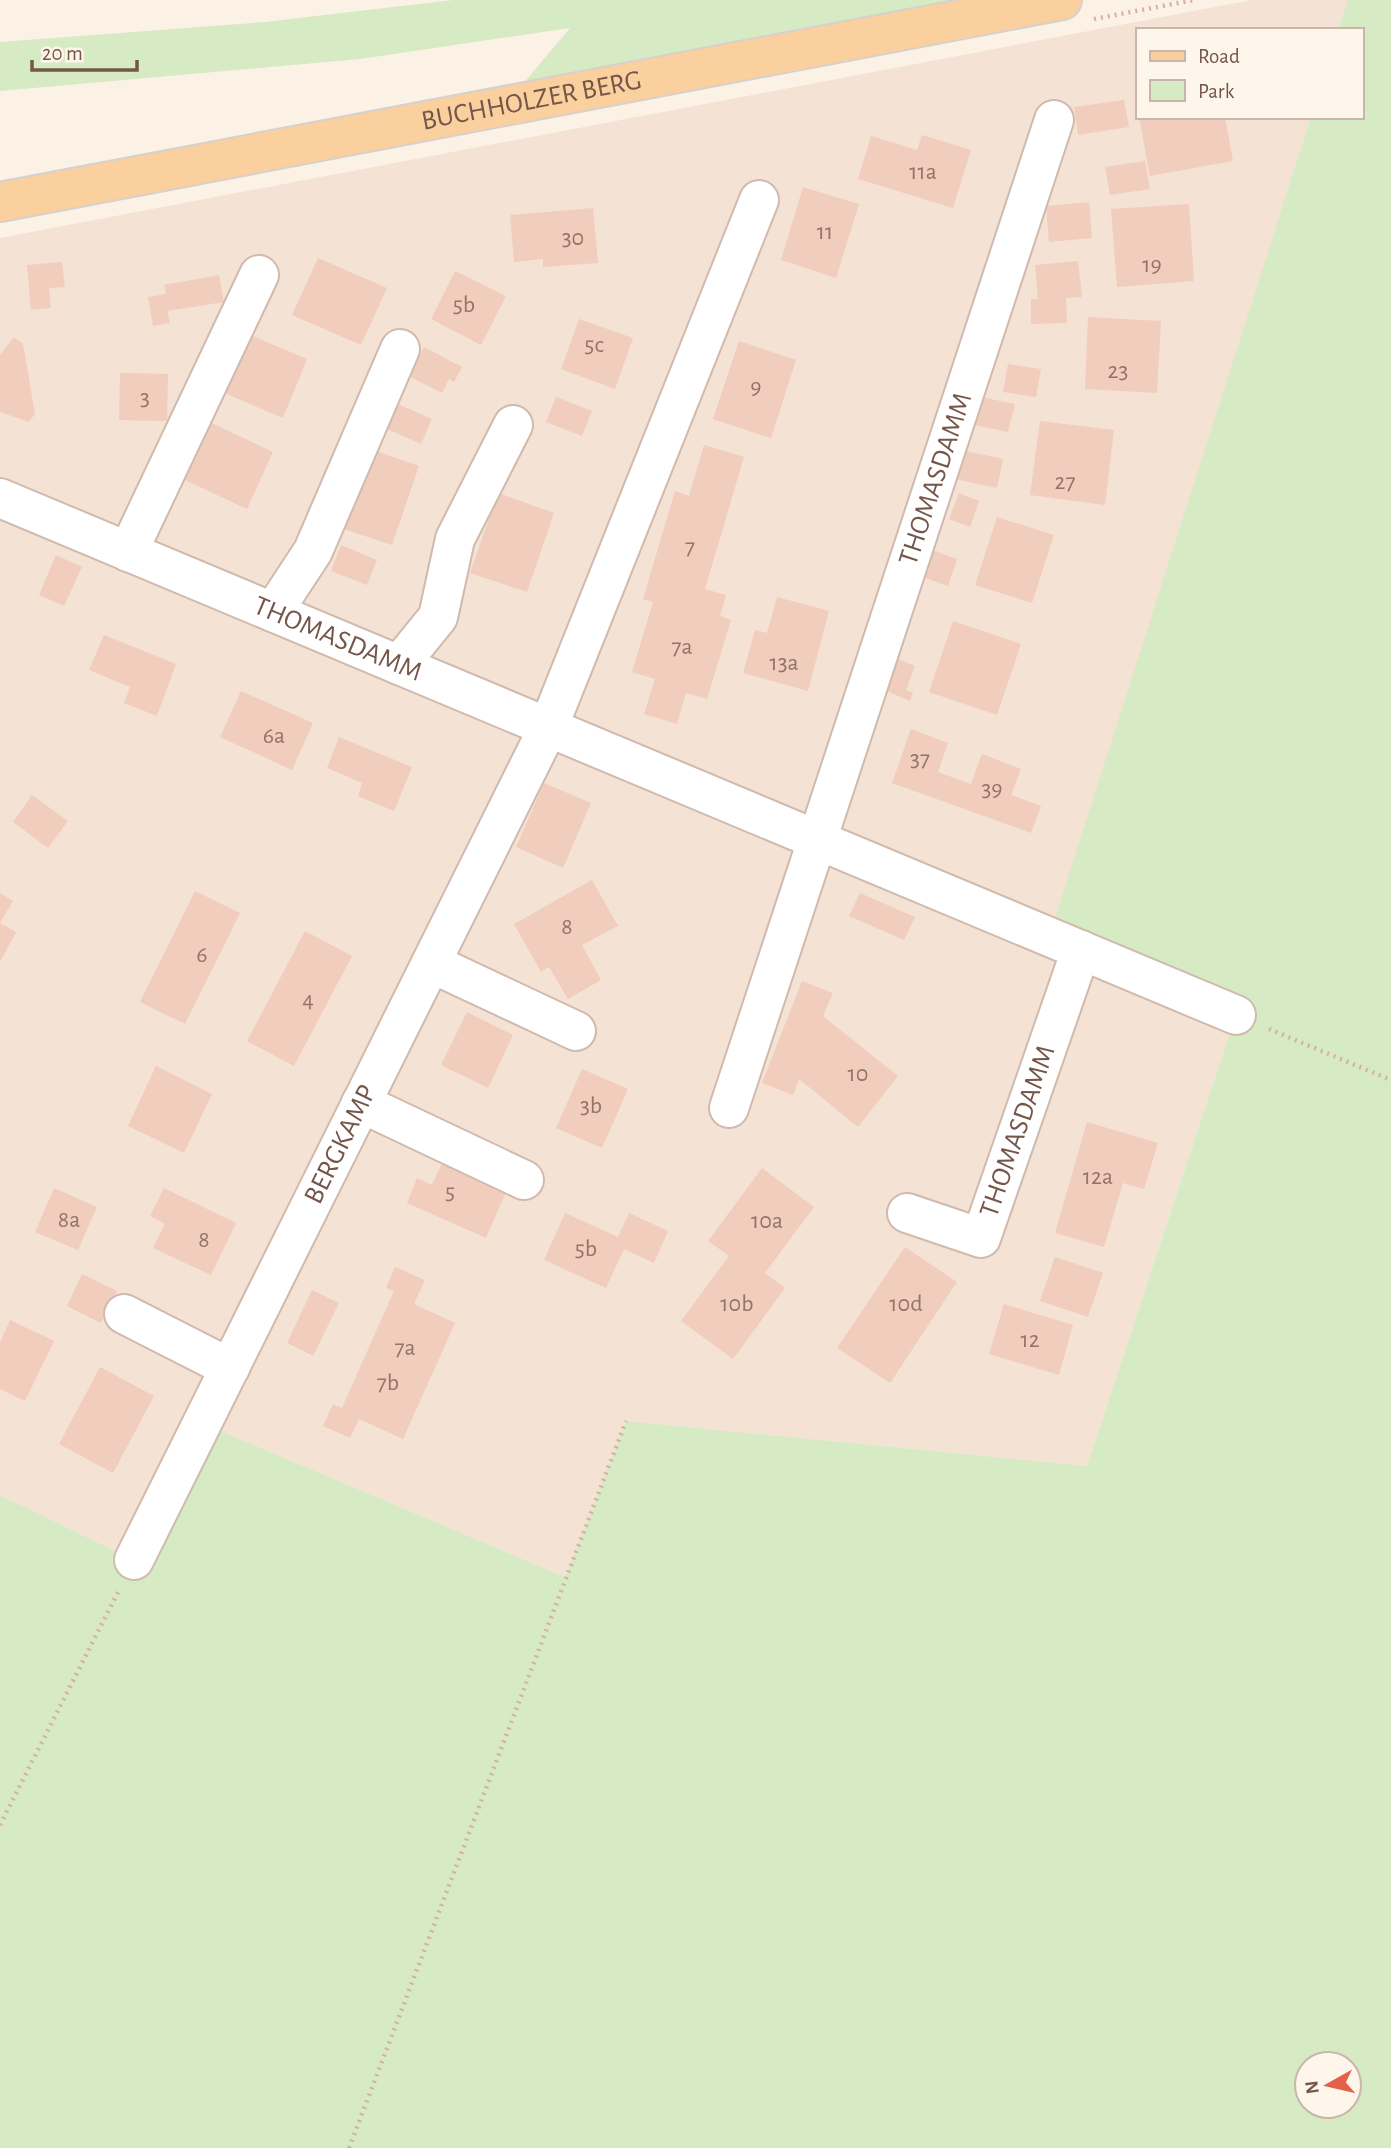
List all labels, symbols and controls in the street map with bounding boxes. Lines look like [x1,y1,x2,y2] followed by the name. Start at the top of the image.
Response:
[32,28,136,72] scale bar
[1136,28,1363,119] legend
[42,43,83,64] text: 20 m
[1198,46,1240,67] text: Road
[419,66,644,136] street label: BUCHHOLZER BERG
[1198,81,1235,102] text: Park
[909,160,937,184] house number: 11a
[817,220,833,244] house number: 11
[562,226,584,250] house number: 30
[1142,253,1162,277] house number: 19
[453,293,475,317] house number: 5b
[584,333,604,357] house number: 5c
[1108,359,1128,383] house number: 23
[750,375,762,399] house number: 9
[140,386,150,410] house number: 3
[894,389,977,569] street label: THOMASDAMM
[1055,470,1075,494] house number: 27
[685,535,695,559] house number: 7
[249,592,426,687] street label: THOMASDAMM
[671,635,693,659] house number: 7a
[769,651,799,675] house number: 13a
[263,724,285,748] house number: 6a
[910,747,930,771] house number: 37
[981,777,1003,801] house number: 39
[561,915,573,939] house number: 8
[196,943,208,967] house number: 6
[302,988,314,1012] house number: 4
[975,1042,1061,1221] street label: THOMASDAMM
[848,1062,868,1086] house number: 10
[299,1081,382,1208] street label: BERGKAMP
[580,1094,602,1118] house number: 3b
[1083,1165,1113,1189] house number: 12a
[445,1180,455,1204] house number: 5
[58,1208,80,1232] house number: 8a
[751,1209,783,1233] house number: 10a
[198,1228,210,1252] house number: 8
[575,1237,597,1261] house number: 5b
[720,1292,754,1316] house number: 10b
[889,1292,923,1316] house number: 10d
[1020,1328,1040,1352] house number: 12
[394,1336,416,1360] house number: 7a
[377,1371,399,1395] house number: 7b
[1293,2050,1363,2120] north arrow
[1302,2079,1323,2095] text: N

